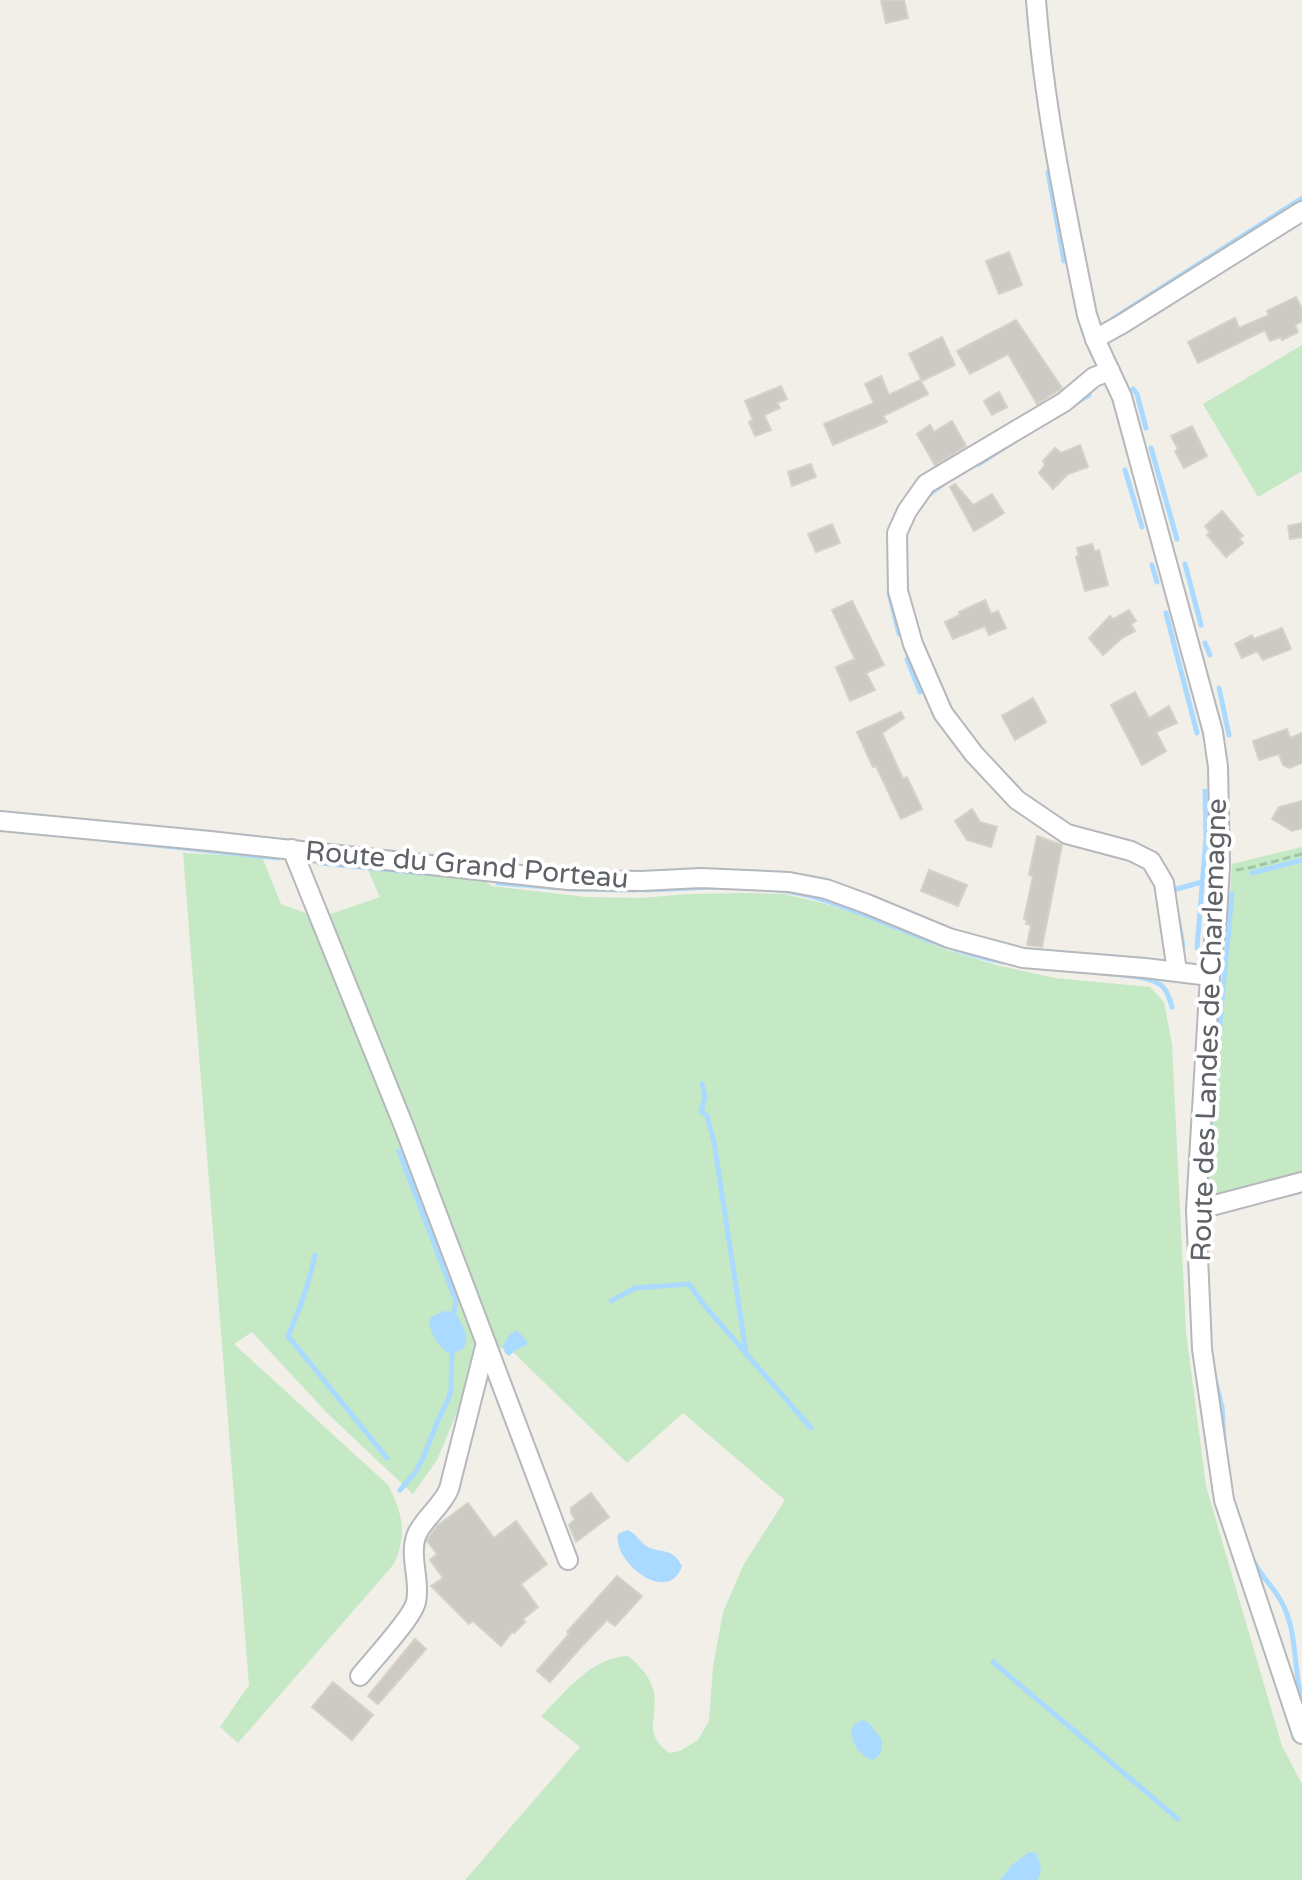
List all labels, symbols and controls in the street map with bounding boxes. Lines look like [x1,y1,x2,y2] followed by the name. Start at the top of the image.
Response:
[1184,798,1234,1262] street label: Route des Landes de Charlemagne
[304,834,630,896] street label: Route du Grand Porteau

